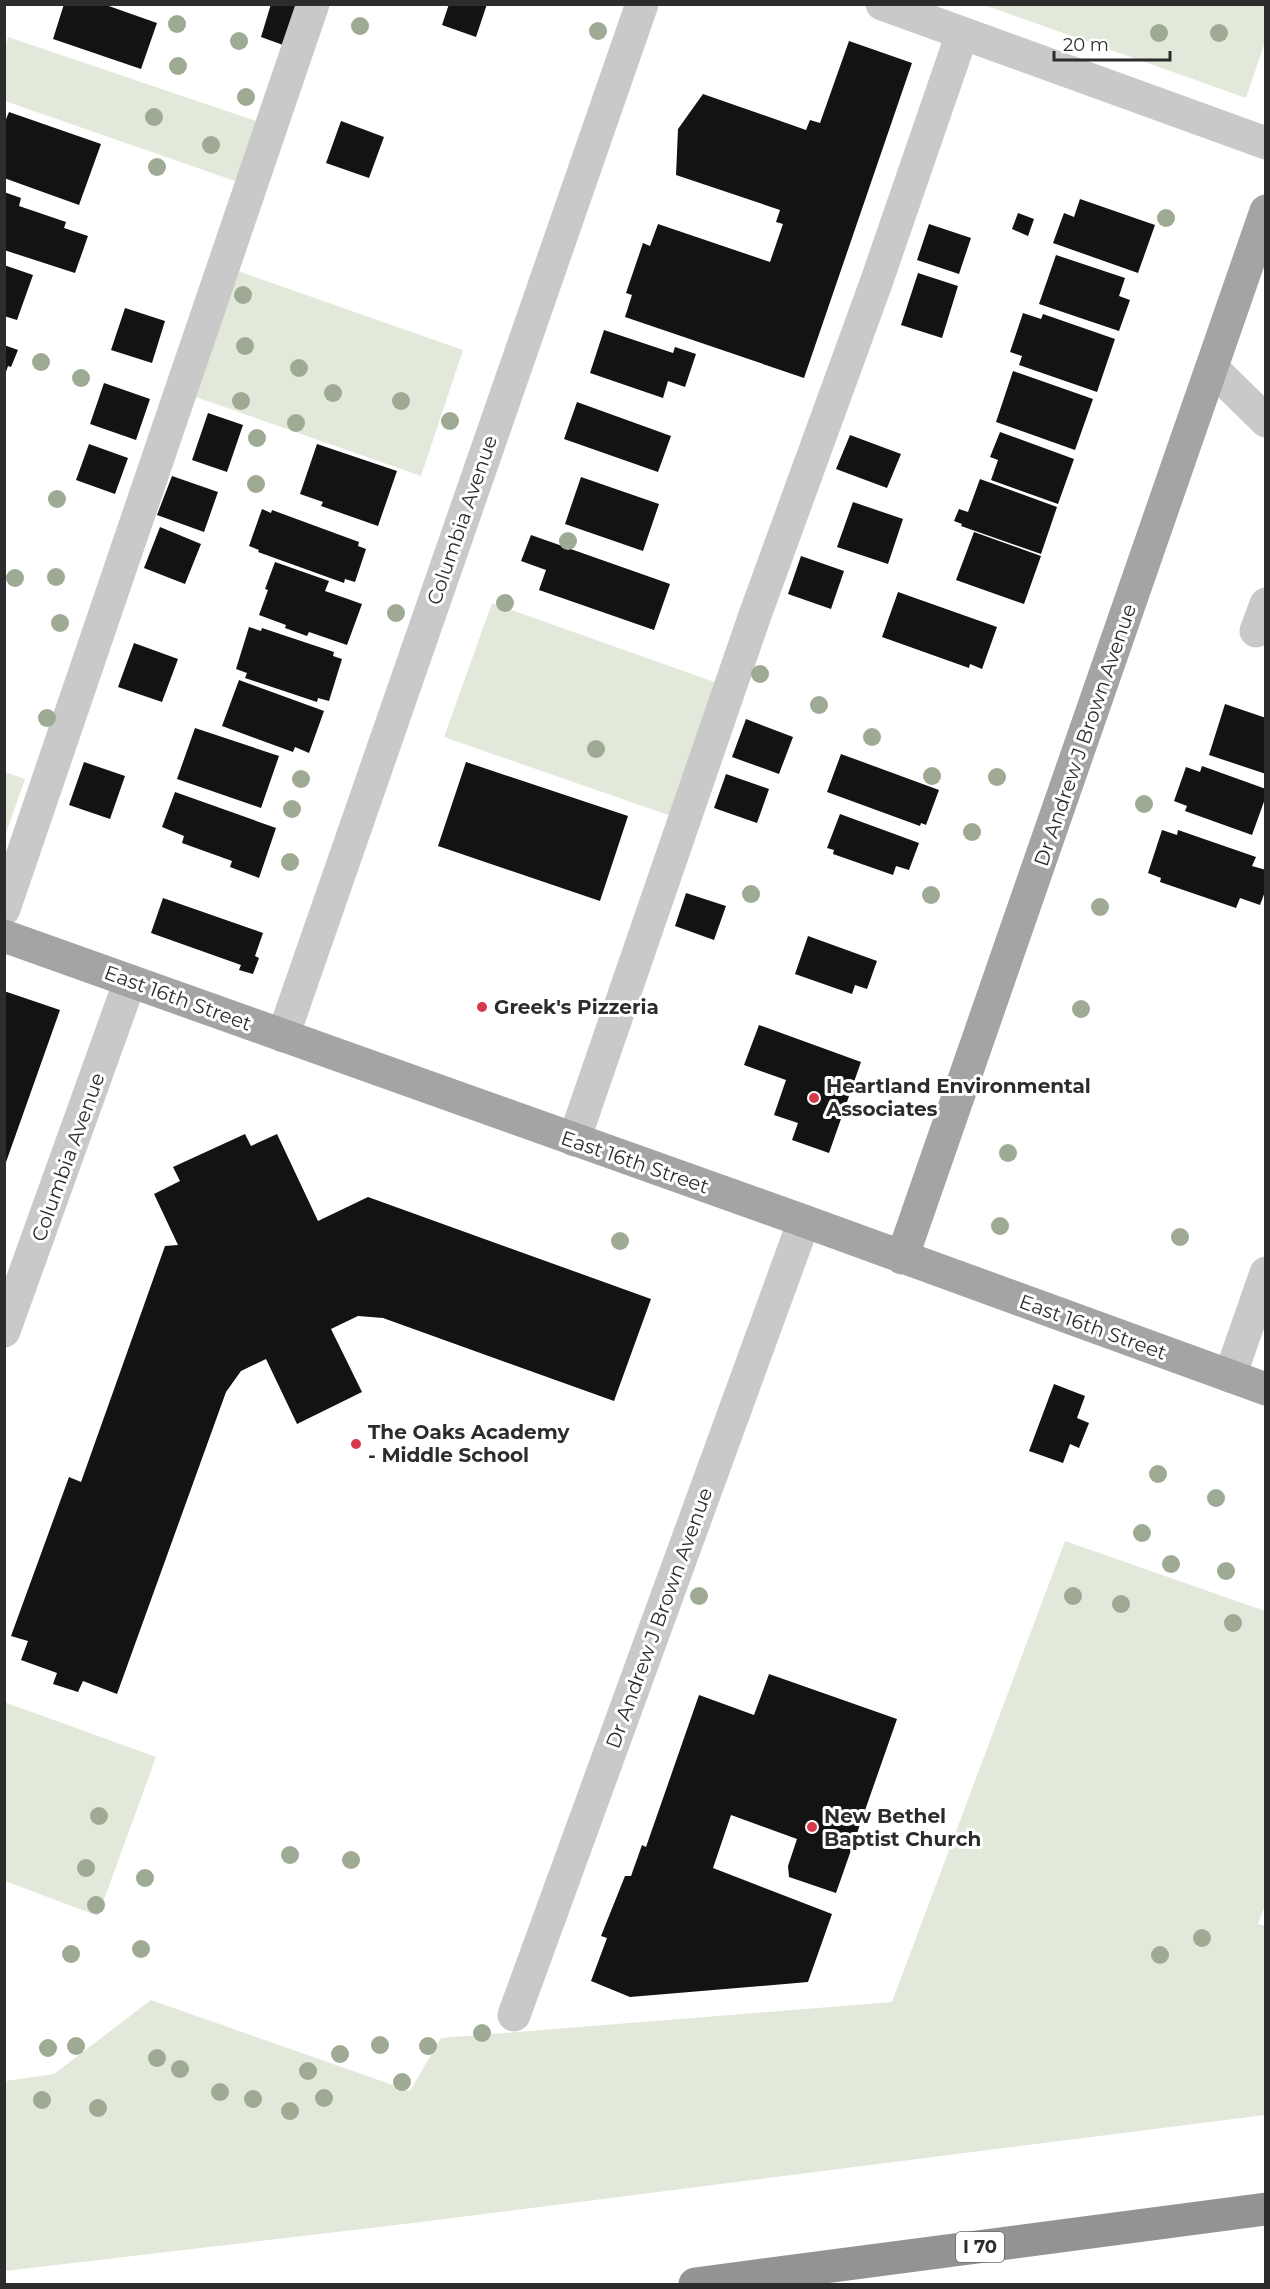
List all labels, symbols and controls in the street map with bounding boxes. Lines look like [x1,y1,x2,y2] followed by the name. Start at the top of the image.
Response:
[1054,24,1170,62] scale bar
[1063,34,1109,56] text: 20 m
[422,432,502,608] street label: Columbia Avenue
[1029,601,1141,869] street label: Dr Andrew J Brown Avenue
[101,960,255,1036] street label: East 16th Street
[494,995,659,1019] place label: Greek's Pizzeria
[475,1000,489,1014] marker: Greek's Pizzeria
[26,1069,110,1245] street label: Columbia Avenue
[825,1074,1091,1121] place label: Heartland Environmental Associates
[807,1091,821,1105] marker: Heartland Environmental Associates
[558,1125,712,1199] street label: East 16th Street
[1016,1289,1170,1365] street label: East 16th Street
[368,1420,570,1467] place label: The Oaks Academy - Middle School
[349,1437,363,1451] marker: The Oaks Academy - Middle School
[601,1484,717,1752] street label: Dr Andrew J Brown Avenue
[824,1804,981,1851] place label: New Bethel Baptist Church
[805,1820,819,1834] marker: New Bethel Baptist Church
[956,2232,1004,2262] road number: I 70

